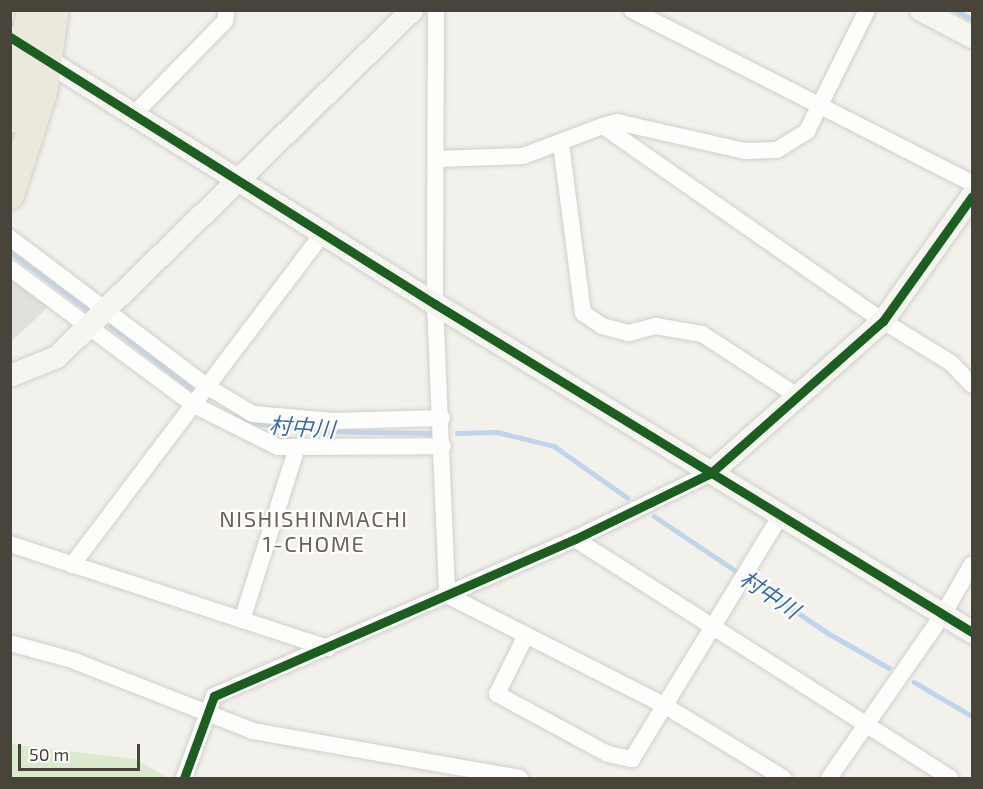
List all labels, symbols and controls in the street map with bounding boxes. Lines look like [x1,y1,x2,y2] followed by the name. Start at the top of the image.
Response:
[268,412,336,442] water label: 村中川
[219,505,409,556] district label: NISHISHINMACHI 1-CHOME
[735,565,805,623] water label: 村中川
[21,732,142,770] scale bar
[29,743,69,765] text: 50 m

